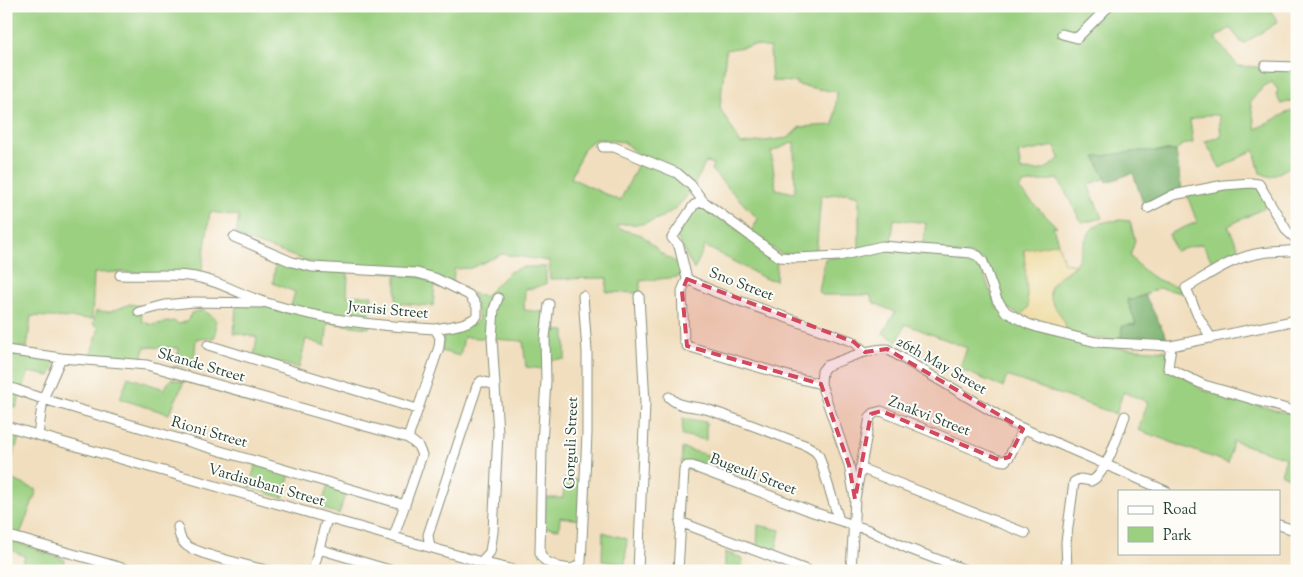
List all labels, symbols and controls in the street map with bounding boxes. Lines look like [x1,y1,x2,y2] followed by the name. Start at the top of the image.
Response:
[706,263,776,307] street label: Sno Street
[346,297,429,325] street label: Jvarisi Street
[892,332,990,400] street label: 26th May Street
[155,343,247,389] street label: Skande Street
[885,392,973,442] street label: Znakvi Street
[560,396,584,490] street label: Gorguli Street
[169,412,249,454] street label: Rioni Street
[707,449,799,501] street label: Bugeuli Street
[205,459,327,513] street label: Vardisubani Street
[1118,490,1280,554] legend
[1163,500,1197,521] text: Road
[1163,526,1192,547] text: Park

